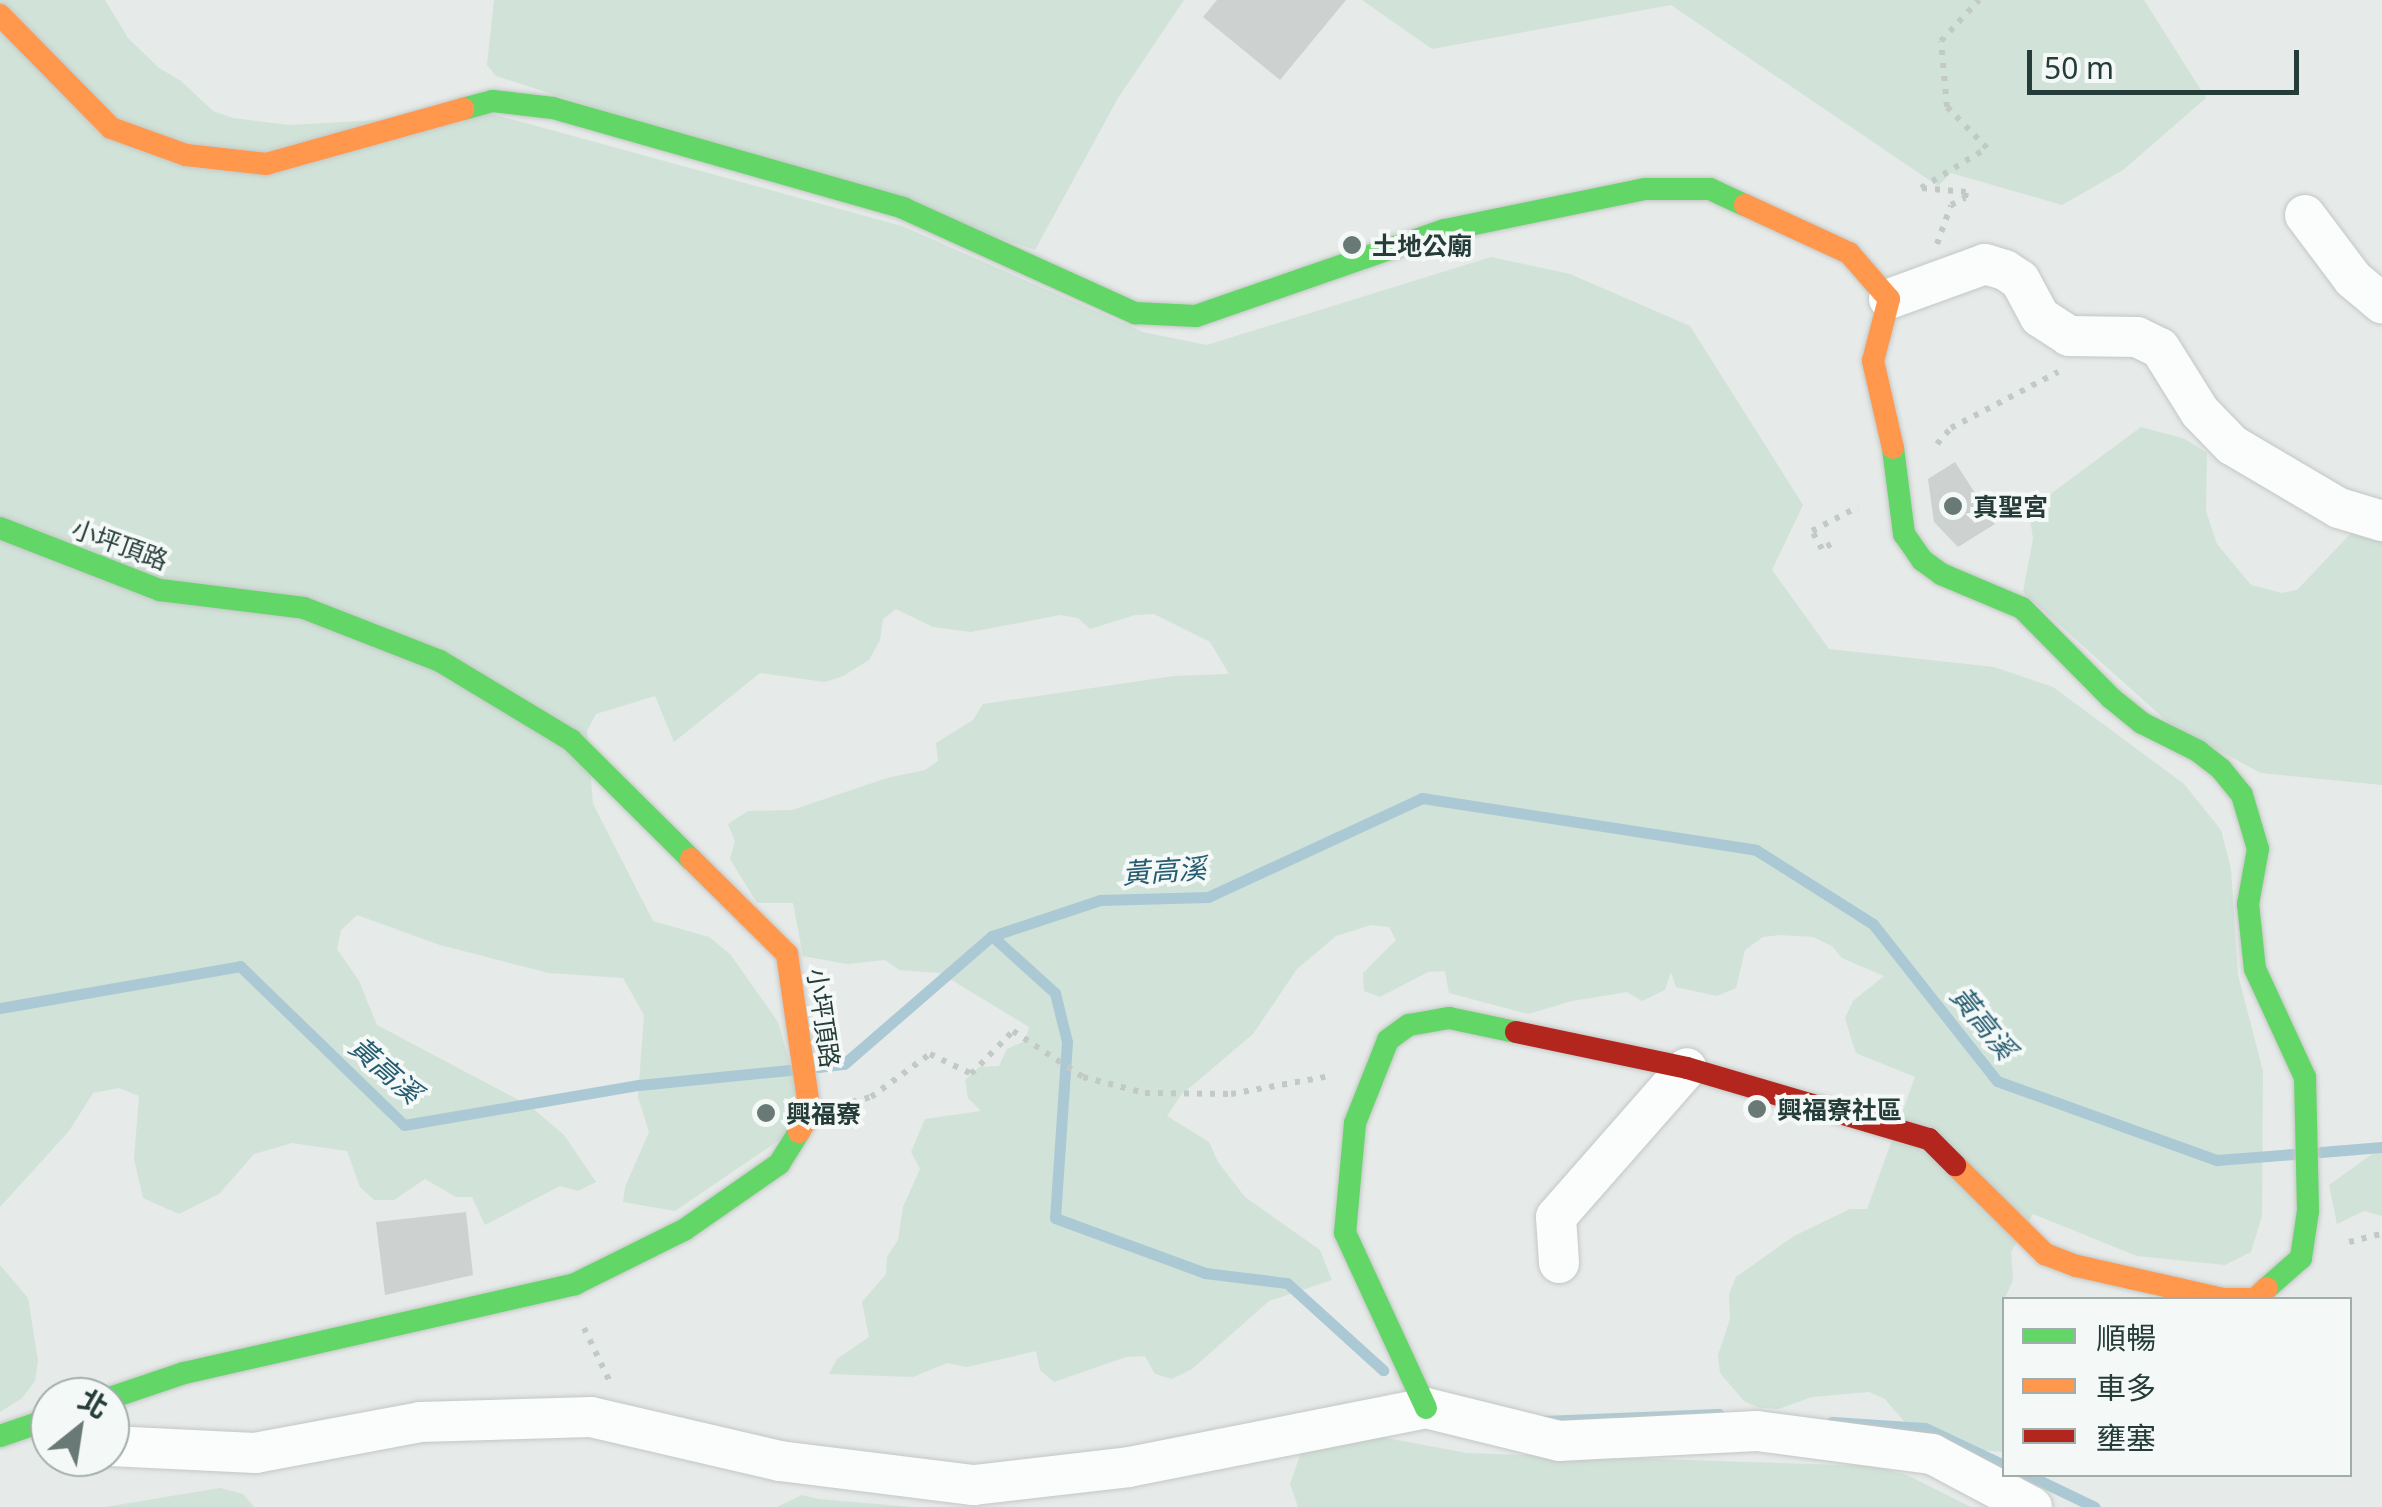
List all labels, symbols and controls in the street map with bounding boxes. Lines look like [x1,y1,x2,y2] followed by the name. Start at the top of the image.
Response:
[2032,30,2304,92] scale bar
[2044,47,2114,88] text: 50 m
[1372,230,1472,260] place label: 土地公廟
[1341,234,1363,256] marker: 土地公廟
[1973,491,2048,521] place label: 真聖宮
[1942,495,1964,517] marker: 真聖宮
[68,513,172,575] street label: 小坪頂路
[1121,850,1207,890] water label: 黃高溪
[802,966,846,1070] street label: 小坪頂路
[1945,979,2023,1065] water label: 黃高溪
[343,1029,429,1109] water label: 黃高溪
[1777,1094,1902,1124] place label: 興福寮社區
[786,1098,861,1128] place label: 興福寮
[1746,1098,1768,1120] marker: 興福寮社區
[755,1102,777,1124] marker: 興福寮
[2002,1297,2352,1477] legend
[2096,1317,2156,1358] text: 順暢
[2096,1367,2156,1408] text: 車多
[30,1377,130,1477] north arrow
[72,1379,116,1426] text: 北
[2096,1417,2156,1458] text: 壅塞

